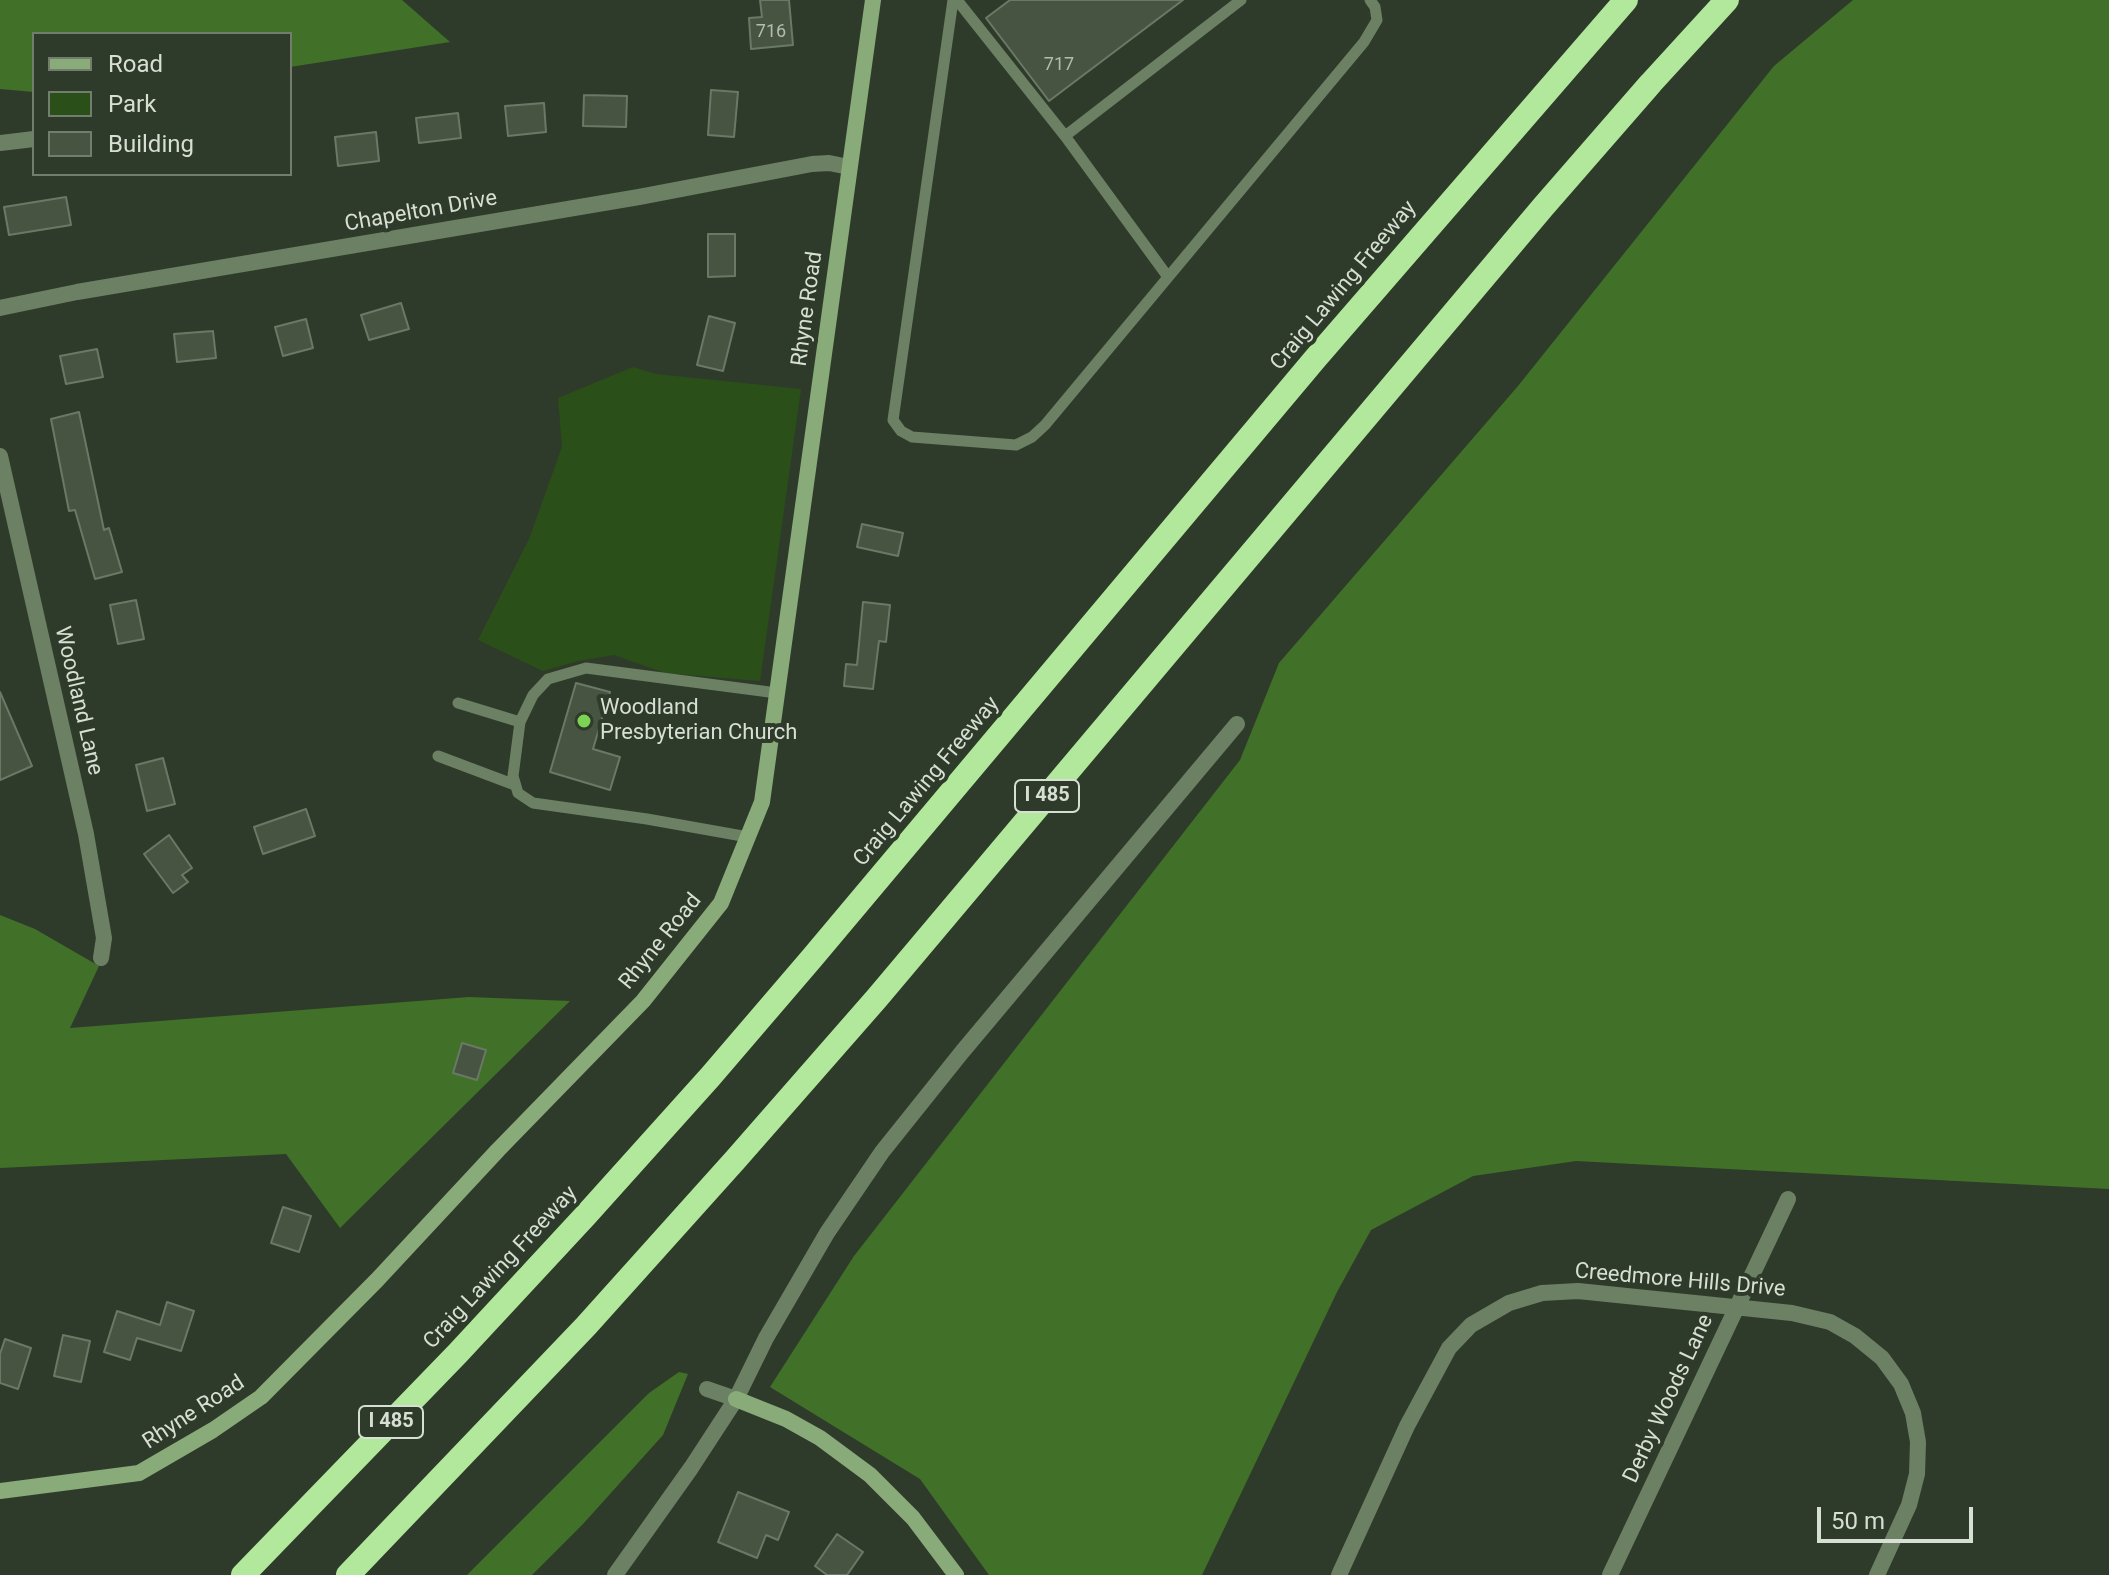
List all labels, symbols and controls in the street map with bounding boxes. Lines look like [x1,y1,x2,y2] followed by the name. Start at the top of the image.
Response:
[756,21,786,43] house number: 716
[32,32,292,176] legend
[108,50,163,78] text: Road
[1044,54,1074,76] house number: 717
[108,90,156,118] text: Park
[108,130,194,158] text: Building
[343,186,499,238] street label: Chapelton Drive
[1265,196,1423,376] street label: Craig Lawing Freeway
[787,250,829,368] street label: Rhyne Road
[48,624,108,778] street label: Woodland Lane
[848,692,1006,872] street label: Craig Lawing Freeway
[600,695,797,746] place label: Woodland Presbyterian Church
[575,712,593,730] marker: Woodland Presbyterian Church
[1015,780,1079,812] road number: I 485
[614,889,708,995] street label: Rhyne Road
[419,1181,583,1355] street label: Craig Lawing Freeway
[1574,1259,1786,1303] street label: Creedmore Hills Drive
[1618,1311,1720,1487] street label: Derby Woods Lane
[138,1370,250,1456] street label: Rhyne Road
[359,1406,423,1438] road number: I 485
[1821,1491,1977,1541] scale bar
[1831,1507,1885,1535] text: 50 m

